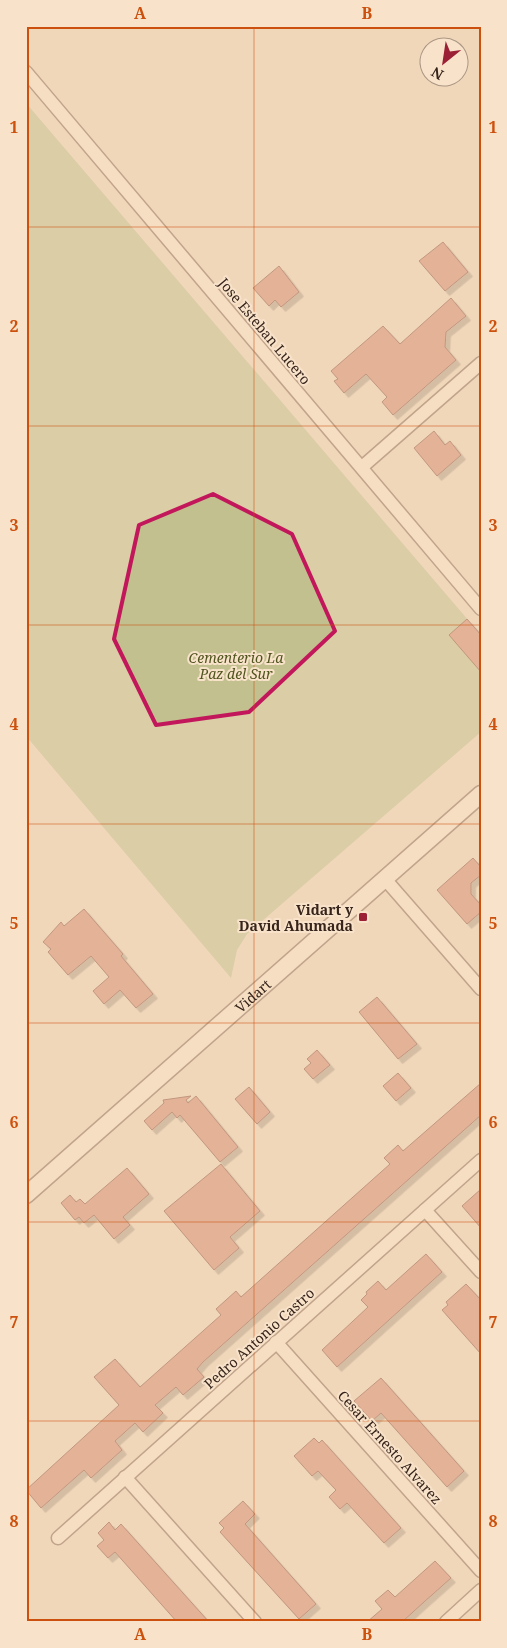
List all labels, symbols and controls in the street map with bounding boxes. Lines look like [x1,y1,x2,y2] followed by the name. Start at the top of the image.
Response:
[134,2,147,24] text: A
[362,2,373,24] text: B
[420,38,470,88] north arrow
[428,63,447,85] text: N
[9,116,19,138] text: 1
[488,116,498,138] text: 1
[214,273,315,388] street label: Jose Esteban Lucero
[9,315,19,337] text: 2
[488,315,498,337] text: 2
[9,514,19,536] text: 3
[488,514,498,536] text: 3
[189,648,284,683] park label: Cementerio La Paz del Sur
[9,713,19,735] text: 4
[488,713,498,735] text: 4
[239,900,354,935] place label: Vidart y David Ahumada
[357,911,369,923] marker: Vidart y David Ahumada
[9,912,19,934] text: 5
[488,912,498,934] text: 5
[231,974,275,1016] street label: Vidart
[9,1111,19,1133] text: 6
[488,1111,498,1133] text: 6
[200,1283,318,1393] street label: Pedro Antonio Castro
[9,1311,19,1333] text: 7
[488,1311,498,1333] text: 7
[334,1386,446,1508] street label: Cesar Ernesto Alvarez
[9,1510,19,1532] text: 8
[488,1510,498,1532] text: 8
[134,1623,147,1645] text: A
[362,1623,373,1645] text: B

